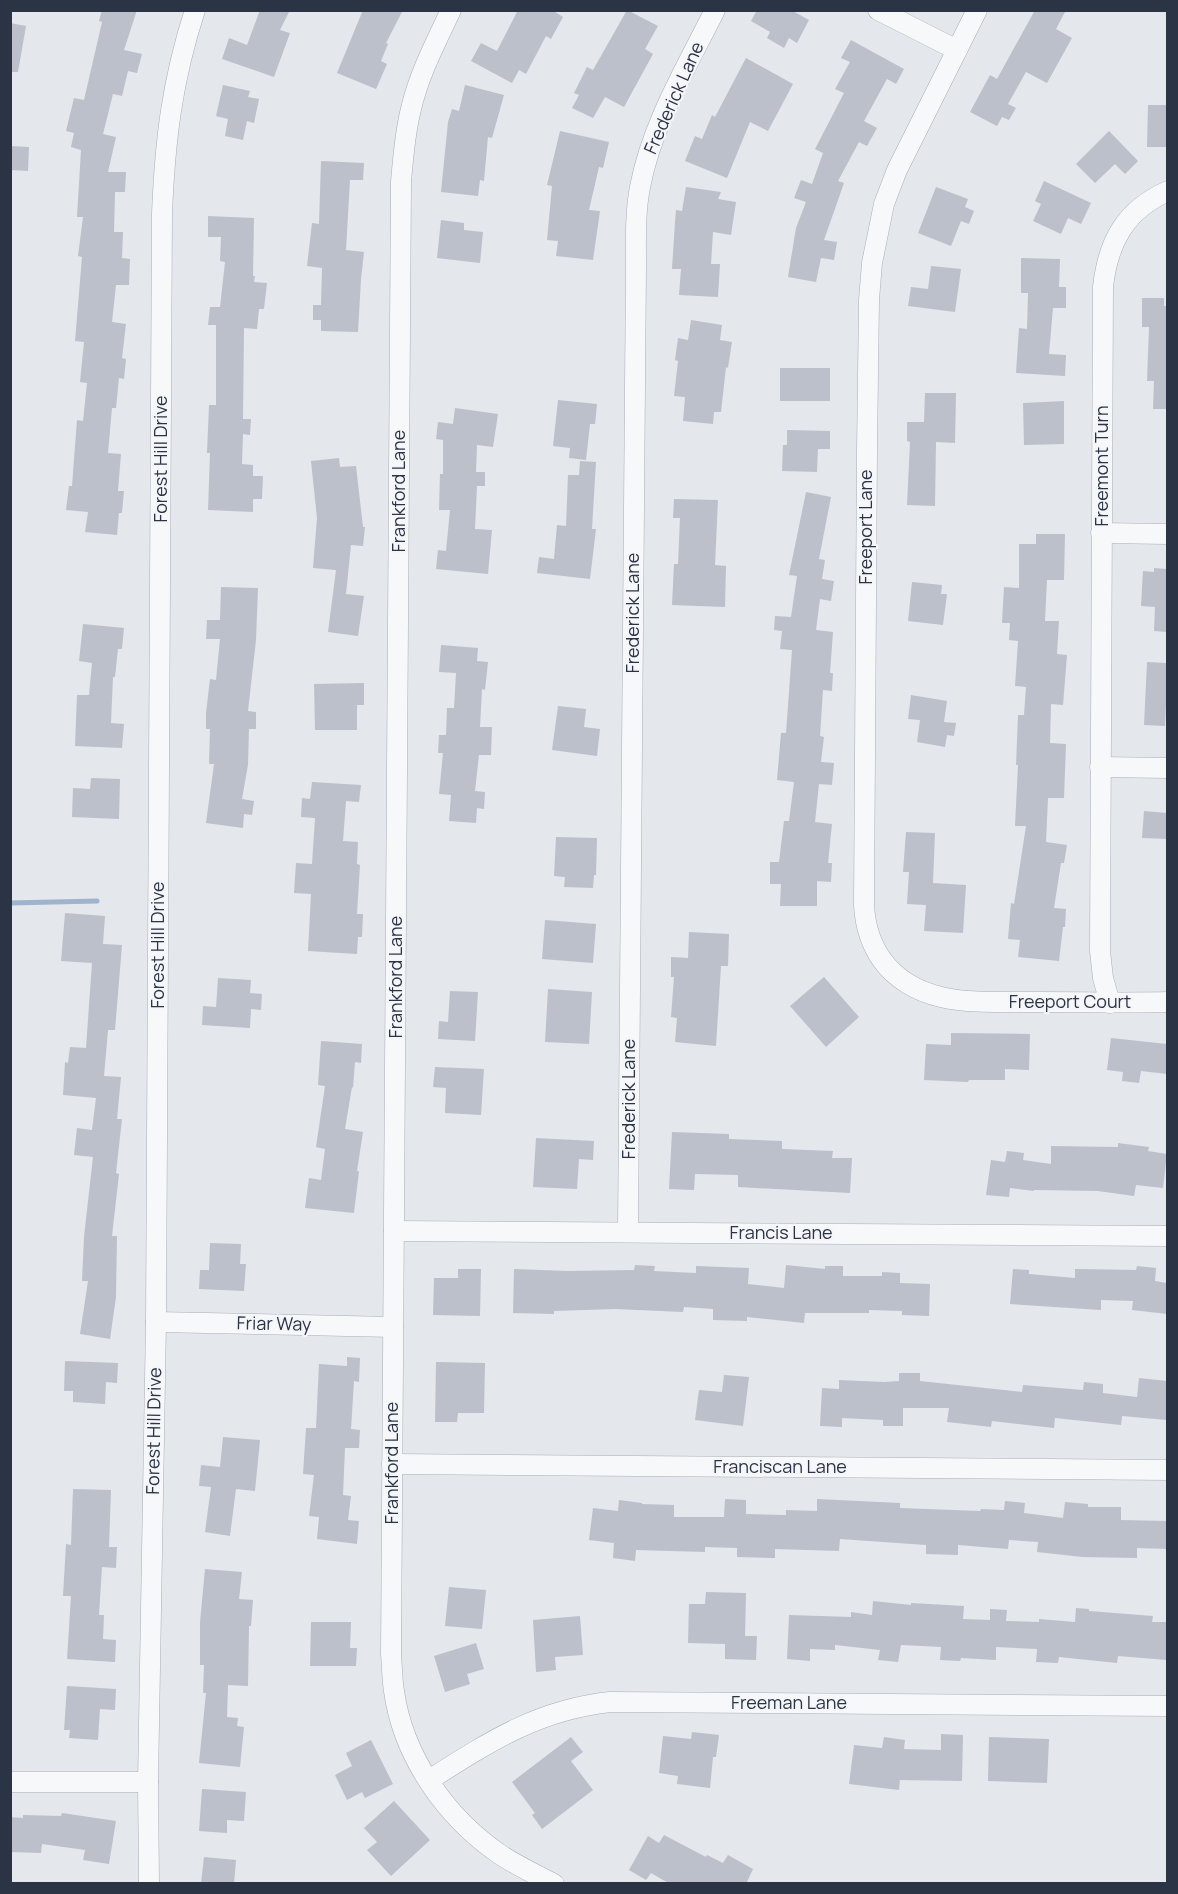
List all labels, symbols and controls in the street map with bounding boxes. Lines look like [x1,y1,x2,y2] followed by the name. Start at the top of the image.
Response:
[638,38,709,158] street label: Frederick Lane
[148,395,172,523] street label: Forest Hill Drive
[1089,405,1113,527] street label: Freemont Turn
[386,430,410,552] street label: Frankford Lane
[853,469,877,585] street label: Freeport Lane
[620,553,644,673] street label: Frederick Lane
[145,881,169,1009] street label: Forest Hill Drive
[383,916,407,1038] street label: Frankford Lane
[1009,989,1131,1013] street label: Freeport Court
[616,1039,640,1159] street label: Frederick Lane
[729,1220,833,1244] street label: Francis Lane
[236,1310,312,1336] street label: Friar Way
[140,1367,166,1495] street label: Forest Hill Drive
[379,1402,403,1524] street label: Frankford Lane
[713,1454,847,1478] street label: Franciscan Lane
[731,1690,847,1714] street label: Freeman Lane

